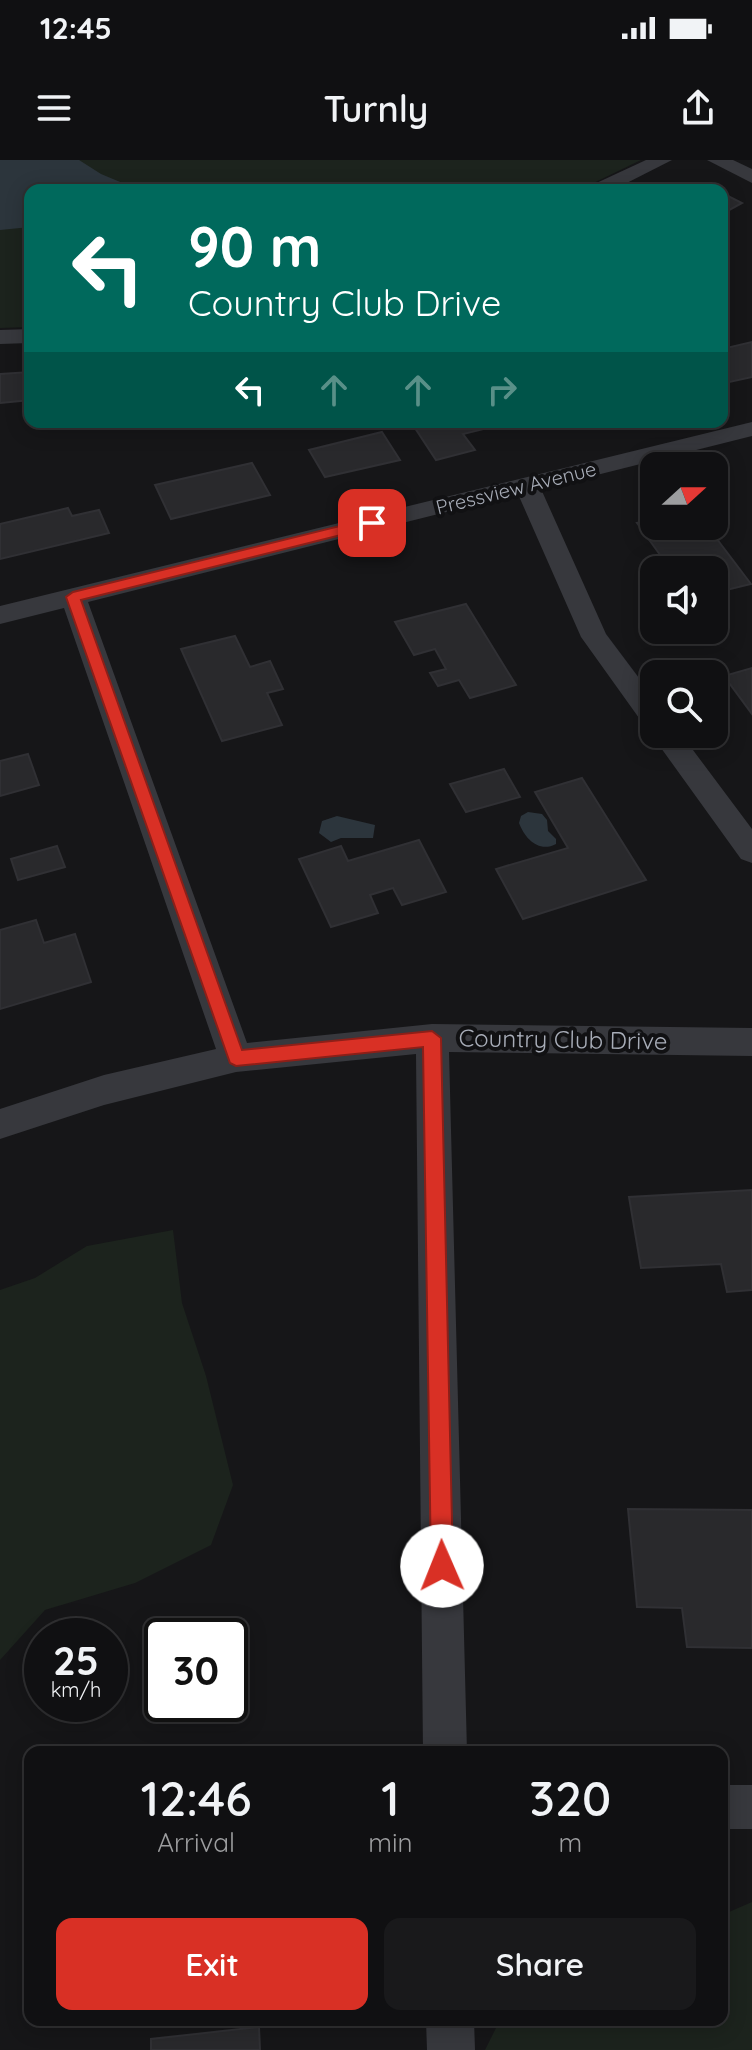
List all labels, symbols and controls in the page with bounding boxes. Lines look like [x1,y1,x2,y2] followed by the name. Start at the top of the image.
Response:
[40,9,112,47] text: 12:45
[32,86,76,130] icon: menu
[324,86,428,131] text: Turnly
[676,86,720,130] icon: share
[188,211,322,281] text: 90 m
[56,216,160,320] icon: left
[188,280,501,325] text: Country Club Drive
[228,368,272,412] icon: left
[312,368,356,412] icon: ahead
[396,368,440,412] icon: ahead
[480,368,524,412] icon: right
[640,452,728,540] north arrow
[640,452,728,748] map controls
[433,456,599,520] street label: Pressview Avenue
[338,489,406,557] pin
[350,501,394,545] icon: arrive
[640,556,728,644] button: sound
[640,660,728,748] button: search
[458,1022,668,1056] street label: Country Club Drive
[400,1524,484,1608] position arrow
[144,1618,248,1722] speed limit sign: 30
[53,1635,99,1685] text: 25
[51,1677,101,1702] text: km/h
[141,1768,252,1828] text: 12:46
[381,1768,400,1828] text: 1
[529,1768,611,1828] text: 320
[157,1826,235,1859] text: Arrival
[368,1826,413,1859] text: min
[558,1826,582,1859] text: m
[56,1918,368,2010] button: Exit
[384,1918,696,2010] button: Share

